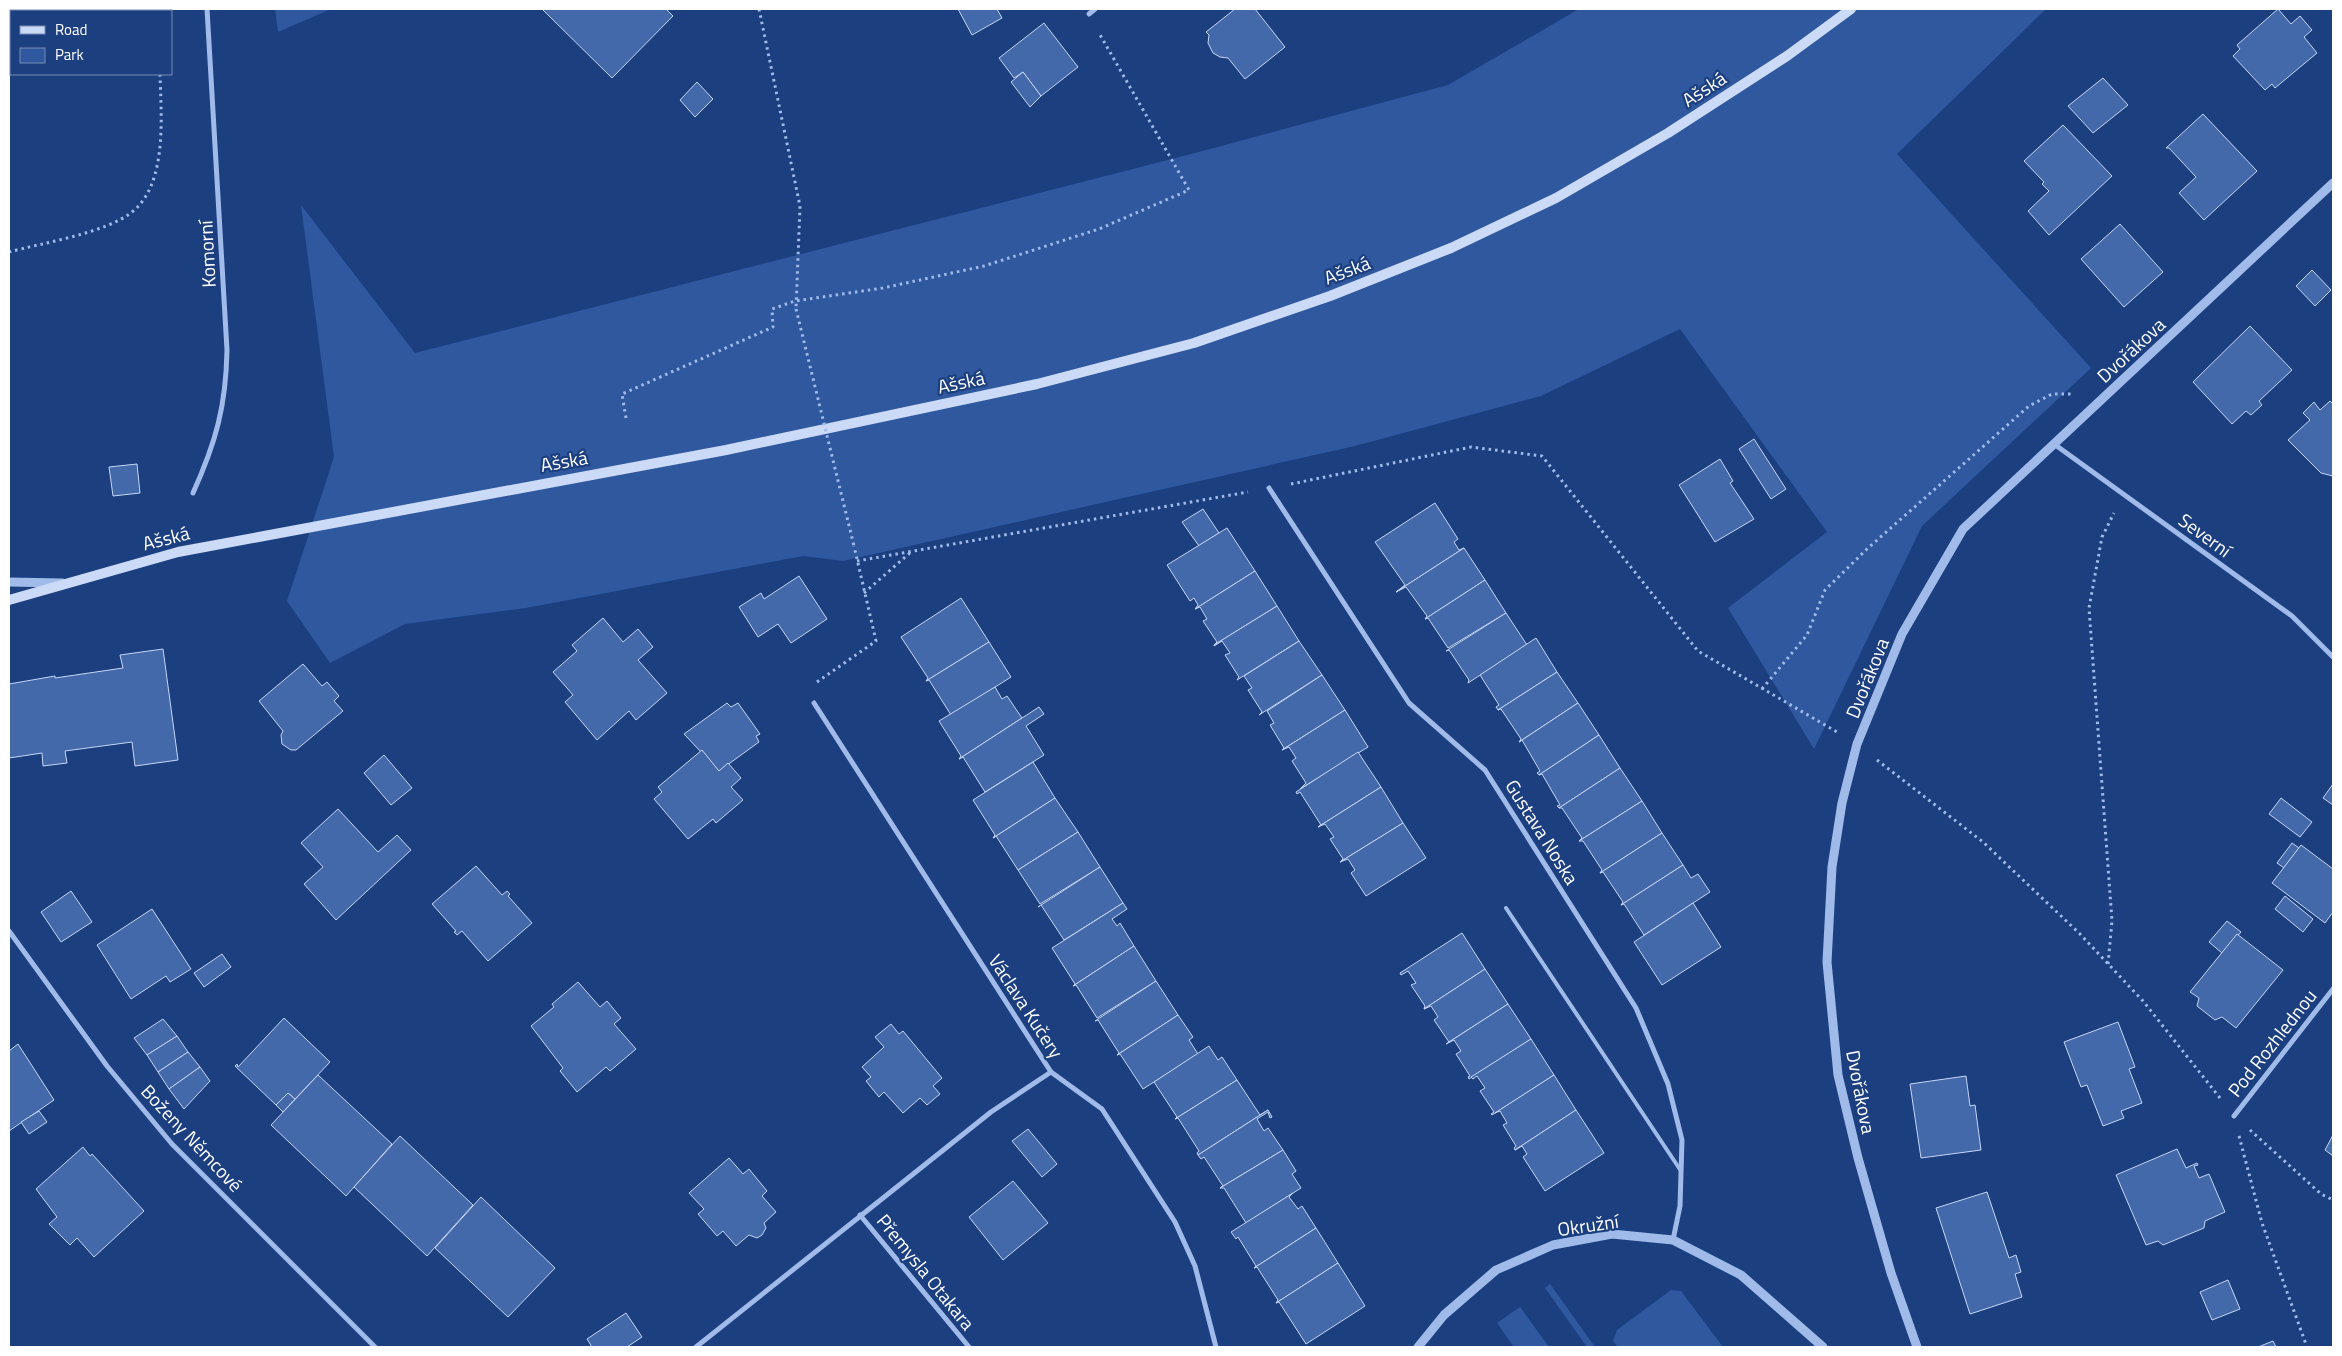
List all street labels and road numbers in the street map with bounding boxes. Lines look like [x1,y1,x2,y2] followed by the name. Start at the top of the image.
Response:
[1676,63,1732,114] street label: Ašská
[190,218,223,288] street label: Komorní
[1319,247,1375,292] street label: Ašská
[2090,310,2172,389] street label: Dvořákova
[935,362,988,401] street label: Ašská
[538,442,590,479] street label: Ašská
[2173,505,2239,565] street label: Severní
[139,518,193,557] street label: Ašská
[1837,633,1896,722] street label: Dvořákova
[1498,773,1587,891] street label: Gustava Noska
[982,948,1071,1064] street label: Václava Kučery
[2220,982,2323,1103] street label: Pod Rozhlednou
[1839,1048,1884,1137] street label: Dvořákova
[135,1077,250,1198] street label: Boženy Němcové
[1556,1206,1622,1243] street label: Okružní
[870,1207,983,1337] street label: Přemysla Otakara

